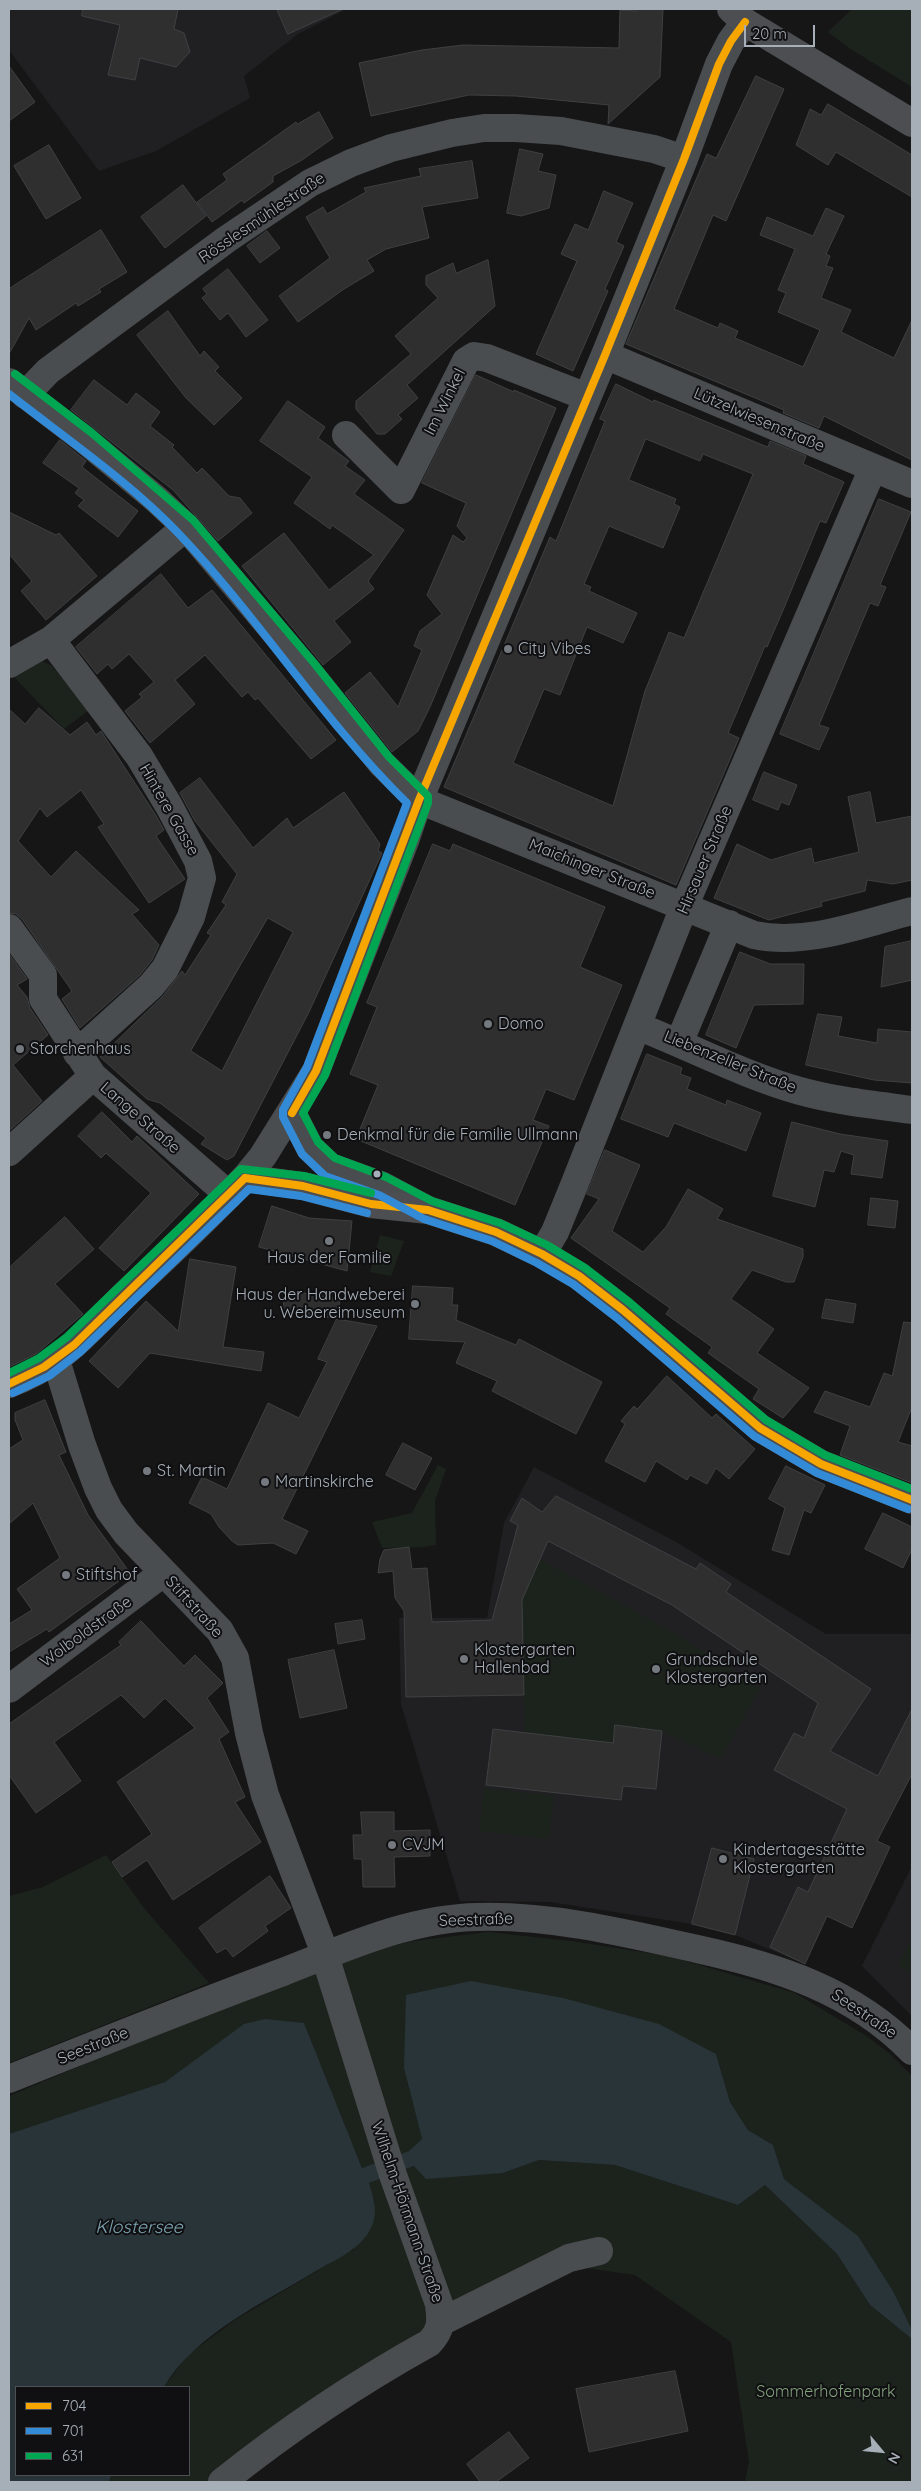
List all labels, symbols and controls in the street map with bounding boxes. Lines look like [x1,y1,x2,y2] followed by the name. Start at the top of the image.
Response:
[746,15,817,47] scale bar
[752,24,787,43] text: 20 m
[195,169,329,267] street label: Rösslesmühlestraße
[420,366,470,438] street label: Im Winkel
[691,384,827,456] street label: Lützelwiesenstraße
[518,639,591,659] place label: City Vibes
[502,643,514,655] marker: City Vibes
[135,761,203,859] street label: Hintere Gasse
[674,803,736,917] street label: Hirsauer Straße
[526,835,658,903] street label: Maichinger Straße
[498,1014,544,1034] place label: Domo
[482,1018,494,1030] marker: Domo
[661,1027,799,1097] street label: Liebenzeller Straße
[30,1039,131,1059] place label: Storchenhaus
[14,1043,26,1055] marker: Storchenhaus
[96,1078,184,1158] street label: Lange Straße
[337,1125,578,1145] place label: Denkmal für die Familie Ullmann
[321,1129,333,1141] marker: Denkmal für die Familie Ullmann
[372,1169,382,1179] unlabelled marker
[323,1235,335,1247] marker: Haus der Familie
[267,1248,391,1268] place label: Haus der Familie
[235,1285,405,1323] place label: Haus der Handweberei u. Webereimuseum
[409,1298,421,1310] marker: Haus der Handweberei u. Webereimuseum
[157,1461,226,1481] place label: St. Martin
[141,1465,153,1477] marker: St. Martin
[275,1472,374,1492] place label: Martinskirche
[259,1476,271,1488] marker: Martinskirche
[76,1565,137,1585] place label: Stiftshof
[60,1569,72,1581] marker: Stiftshof
[161,1572,227,1642] street label: Stiftstraße
[36,1592,136,1672] street label: Wolboldstraße
[474,1640,575,1678] place label: Klostergarten Hallenbad
[666,1650,767,1688] place label: Grundschule Klostergarten
[458,1653,470,1665] marker: Klostergarten Hallenbad
[650,1663,662,1675] marker: Grundschule Klostergarten
[402,1835,445,1855] place label: CVJM
[386,1839,398,1851] marker: CVJM
[733,1840,865,1878] place label: Kindertagesstätte Klostergarten
[717,1853,729,1865] marker: Kindertagesstätte Klostergarten
[438,1909,514,1931] street label: Seestraße
[828,1985,900,2043] street label: Seestraße
[55,2023,131,2069] street label: Seestraße
[367,2119,447,2305] street label: Wilhelm-Hörmann-Straße
[95,2217,183,2239] water label: Klostersee
[756,2382,896,2402] park label: Sommerhofenpark
[15,2386,190,2476] legend
[62,2396,87,2415] text: 704
[62,2421,84,2440] text: 701
[856,2426,906,2476] north arrow
[62,2446,83,2465] text: 631
[884,2449,905,2467] text: N

